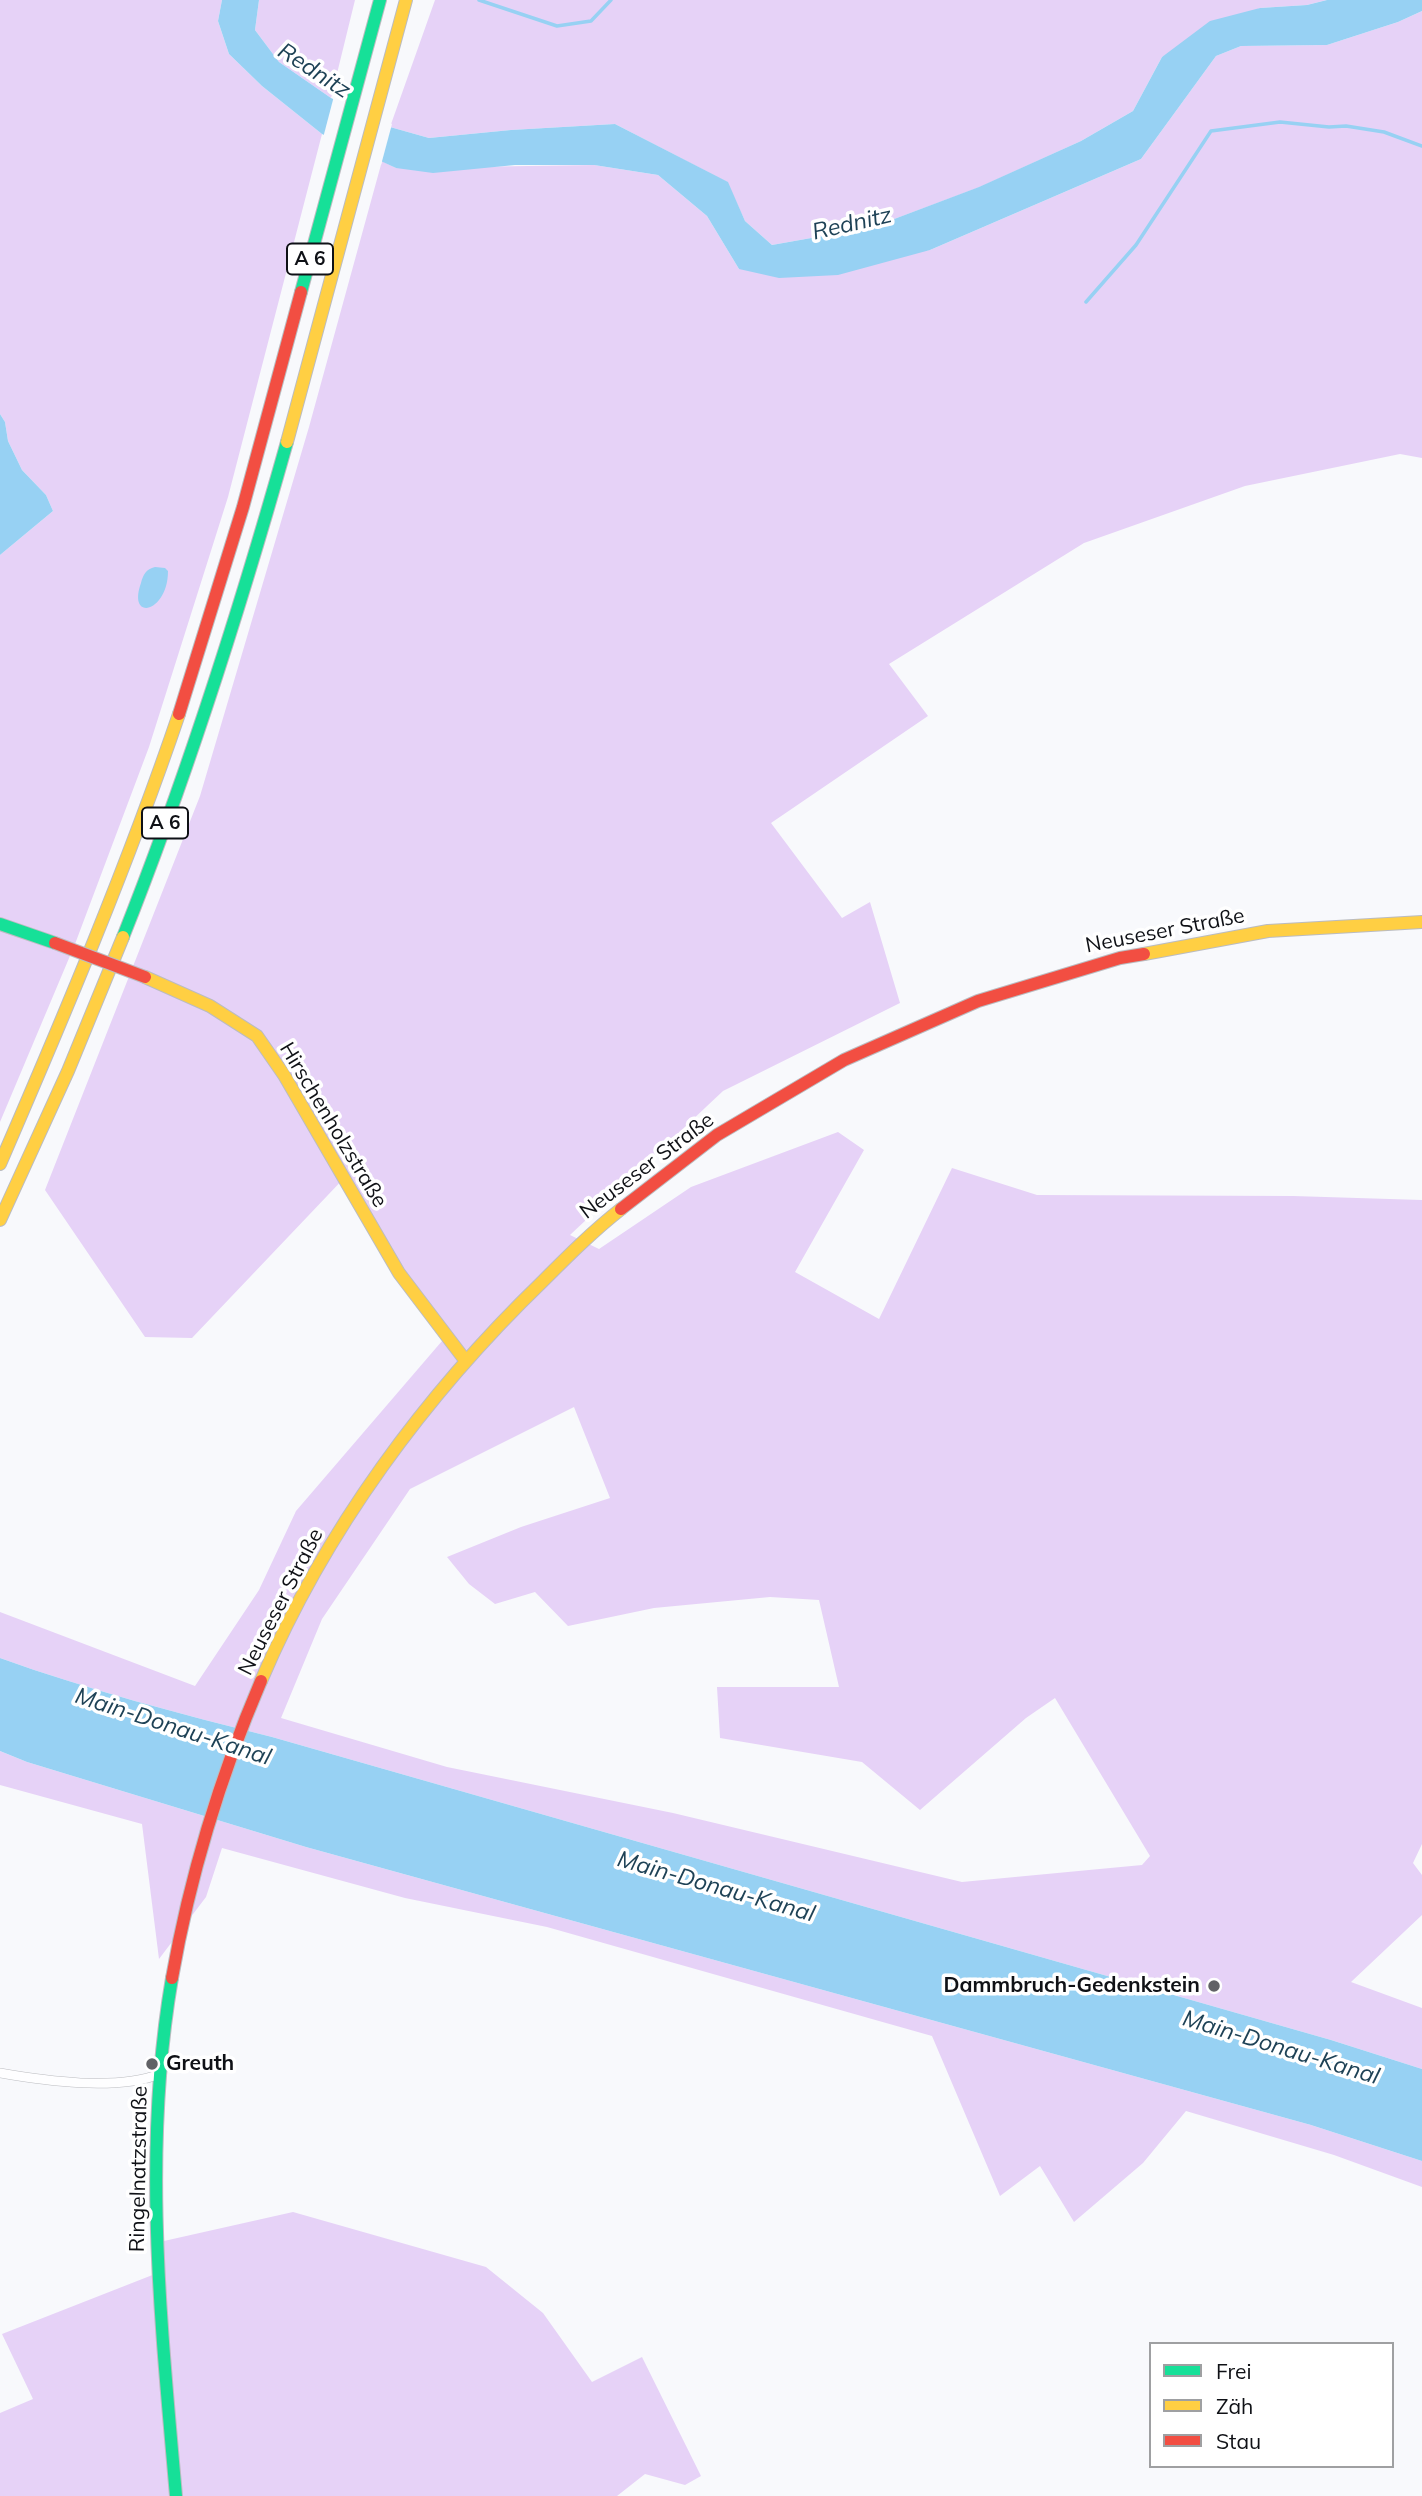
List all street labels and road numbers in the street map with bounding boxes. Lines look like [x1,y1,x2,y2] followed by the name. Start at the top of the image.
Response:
[287,244,333,274] road number: A 6
[142,808,188,838] road number: A 6
[1083,903,1247,959] street label: Neuseser Straße
[274,1038,392,1212] street label: Hirschenholzstraße
[575,1107,719,1225] street label: Neuseser Straße
[233,1524,329,1680] street label: Neuseser Straße
[125,2086,153,2252] street label: Ringelnatzstraße

